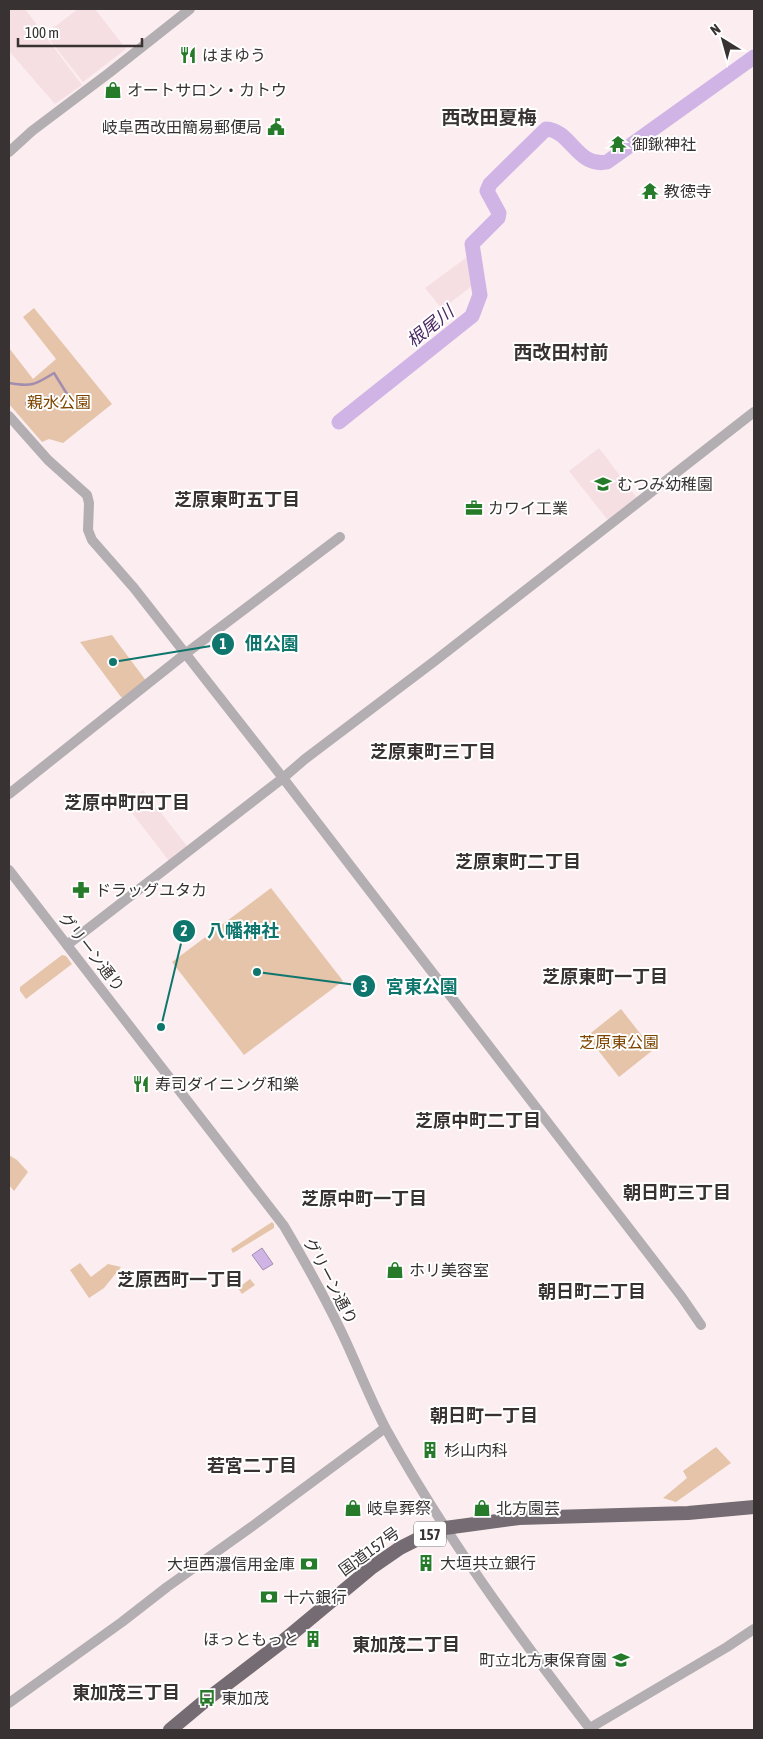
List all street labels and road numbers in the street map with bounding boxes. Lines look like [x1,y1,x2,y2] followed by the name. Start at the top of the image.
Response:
[56,909,128,995] street label: グリーン通り
[301,1235,361,1327] street label: グリーン通り
[414,1522,446,1546] road number: 157
[335,1523,403,1579] street label: 国道157号

